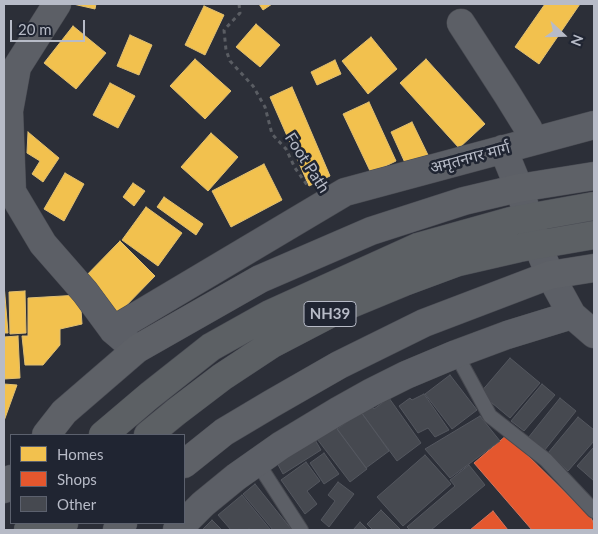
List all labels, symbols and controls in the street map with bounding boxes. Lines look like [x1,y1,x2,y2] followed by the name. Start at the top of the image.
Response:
[12,10,88,42] scale bar
[538,10,588,60] north arrow
[18,20,52,38] text: 20 m
[568,32,587,49] text: N
[280,129,334,197] street label: Foot Path
[428,138,512,178] street label: अमृतनगर मार्ग
[304,302,356,326] road number: NH39
[10,434,185,524] legend
[57,445,103,463] text: Homes
[57,470,97,488] text: Shops
[57,495,96,513] text: Other

